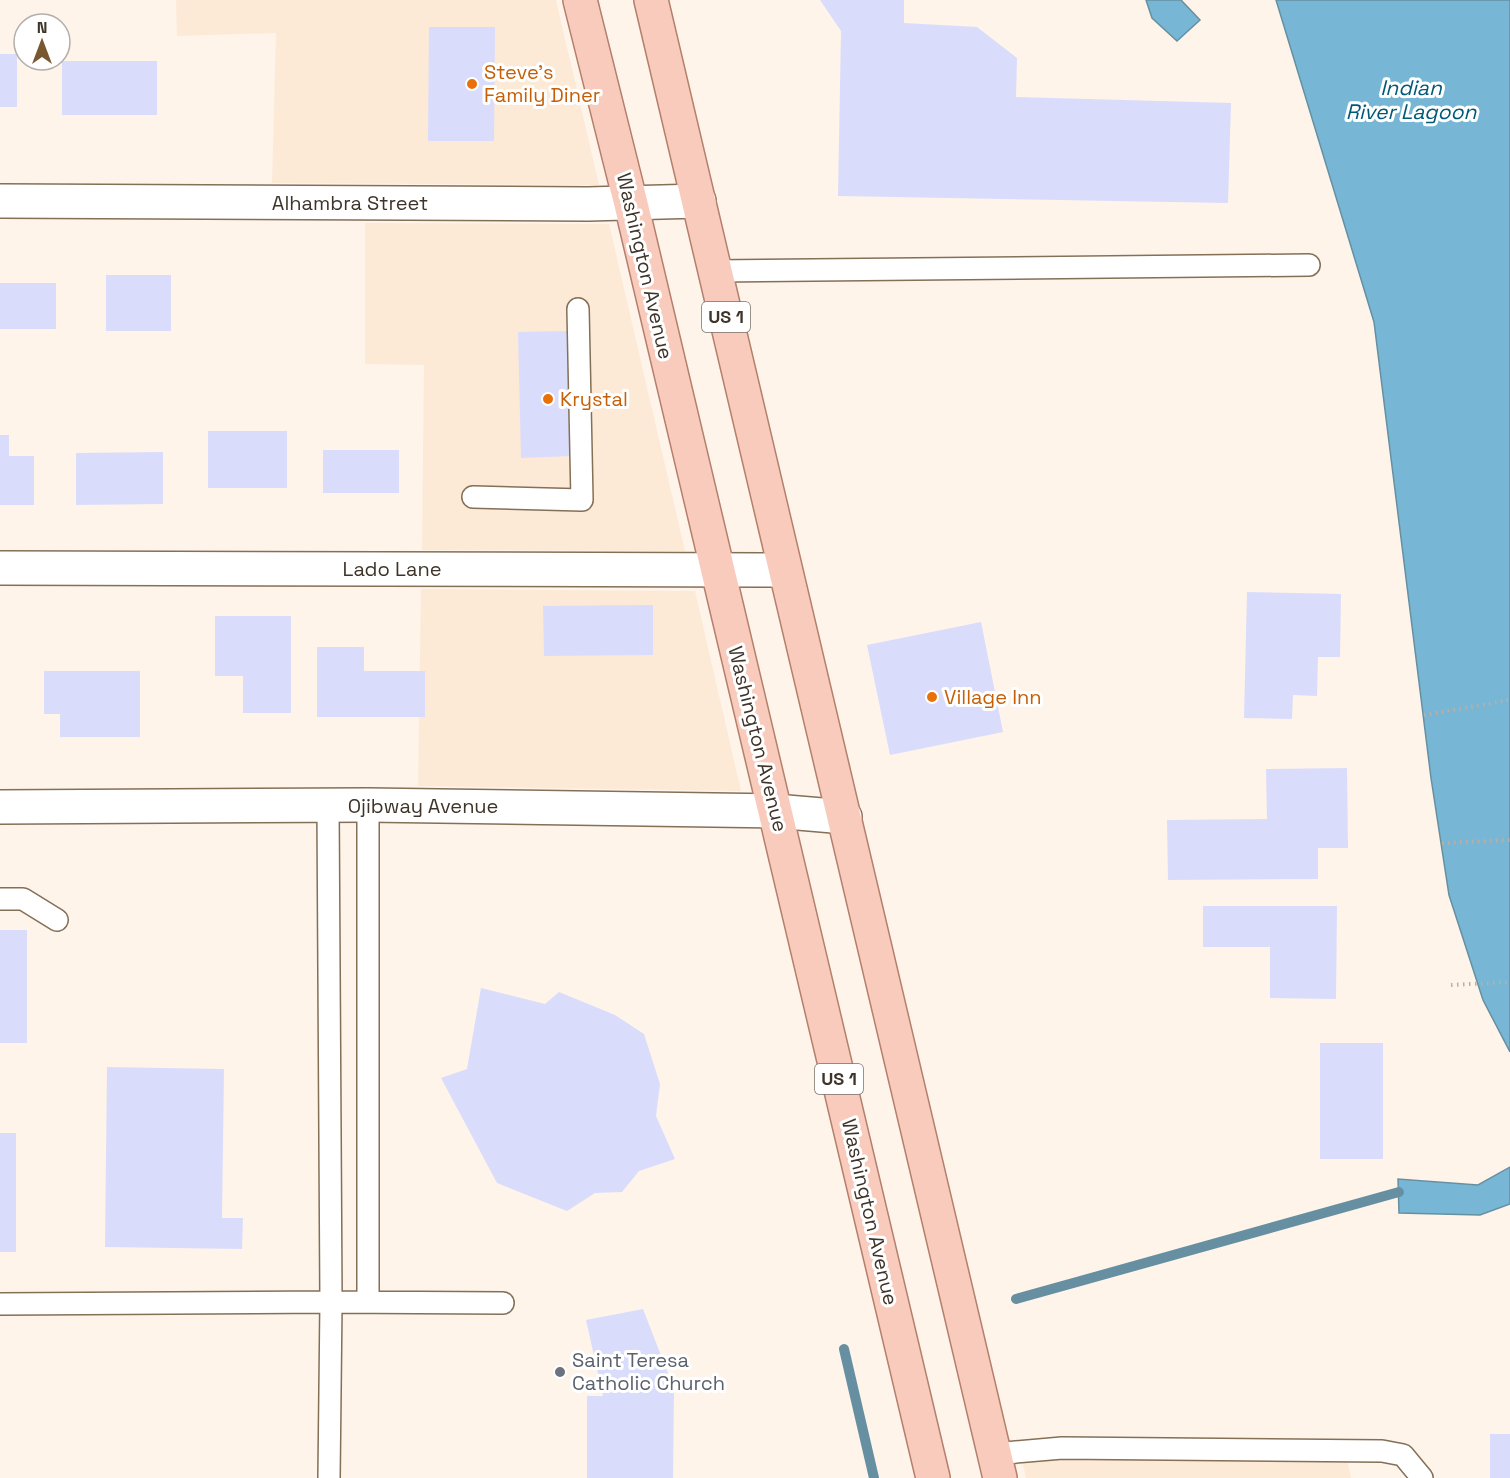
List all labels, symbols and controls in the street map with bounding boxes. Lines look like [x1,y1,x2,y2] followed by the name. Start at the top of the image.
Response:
[12,12,72,72] north arrow
[37,17,47,38] text: N
[484,59,600,108] place label: Steve's Family Diner
[1346,74,1477,125] water label: Indian River Lagoon
[465,77,479,91] marker: Steve's Family Diner
[611,170,679,362] street label: Washington Avenue
[272,190,428,216] street label: Alhambra Street
[702,302,750,332] road number: US 1
[560,386,628,412] place label: Krystal
[541,392,555,406] marker: Krystal
[342,556,442,582] street label: Lado Lane
[722,643,794,835] street label: Washington Avenue
[944,684,1042,710] place label: Village Inn
[925,690,939,704] marker: Village Inn
[348,793,498,819] street label: Ojibway Avenue
[815,1064,863,1094] road number: US 1
[836,1116,904,1308] street label: Washington Avenue
[572,1347,725,1396] place label: Saint Teresa Catholic Church
[553,1365,567,1379] marker: Saint Teresa Catholic Church

